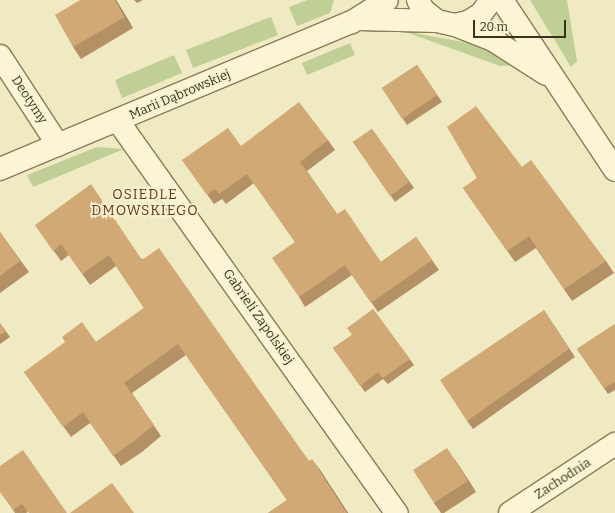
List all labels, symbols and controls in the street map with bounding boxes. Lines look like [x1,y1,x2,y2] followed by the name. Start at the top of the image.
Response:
[475,12,568,38] scale bar
[480,20,508,34] text: 20 m
[127,67,233,123] street label: Marii Dąbrowskiej
[8,73,50,127] street label: Deotymy
[91,187,199,220] district label: OSIEDLE DMOWSKIEGO
[219,266,297,368] street label: Gabrieli Zapolskiej
[532,455,594,503] street label: Zachodnia

